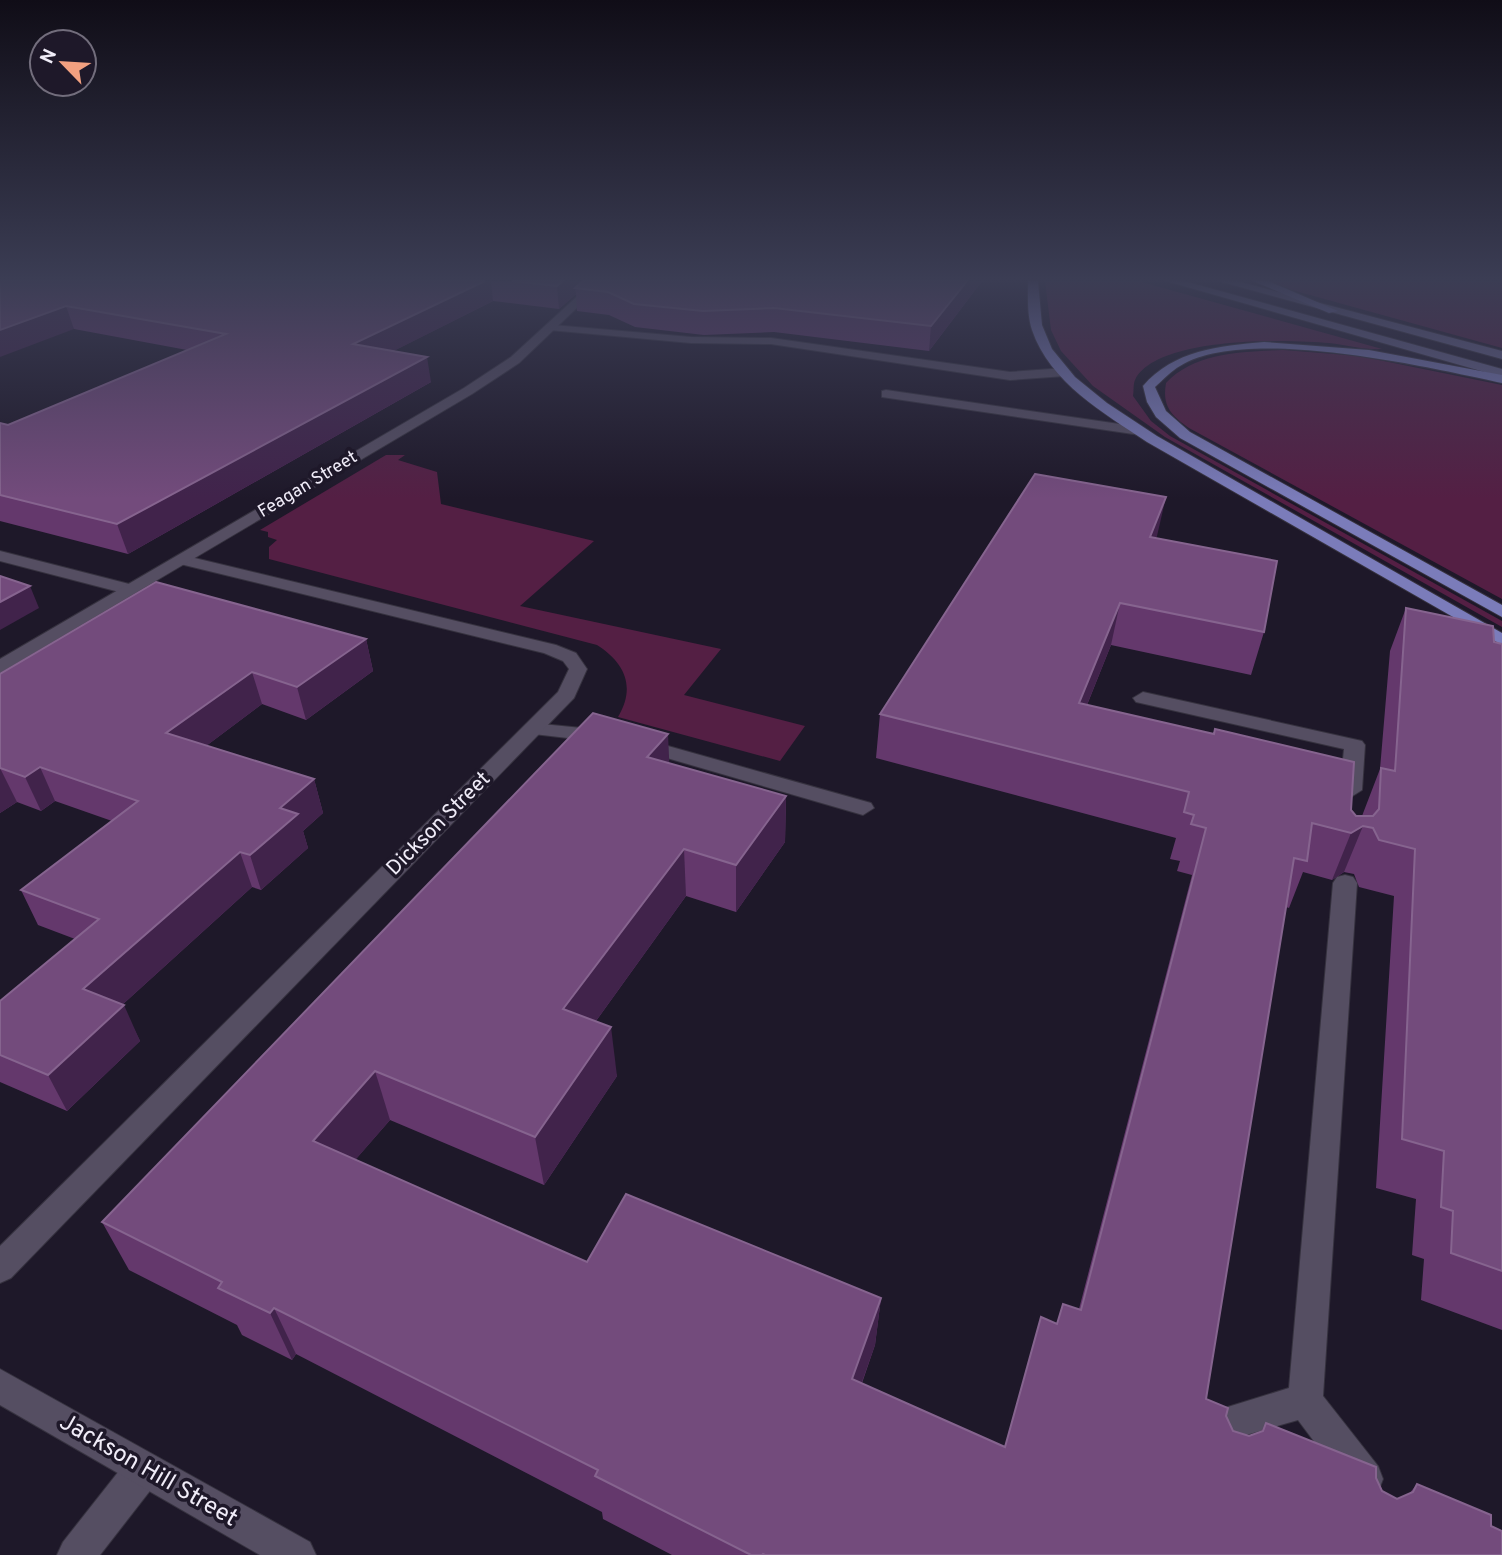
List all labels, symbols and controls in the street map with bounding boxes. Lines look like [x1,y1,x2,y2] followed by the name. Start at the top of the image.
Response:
[28,28,98,98] north arrow
[36,45,63,68] text: N
[254,446,362,524] street label: Feagan Street
[381,766,497,882] street label: Dickson Street
[53,1408,243,1534] street label: Jackson Hill Street

